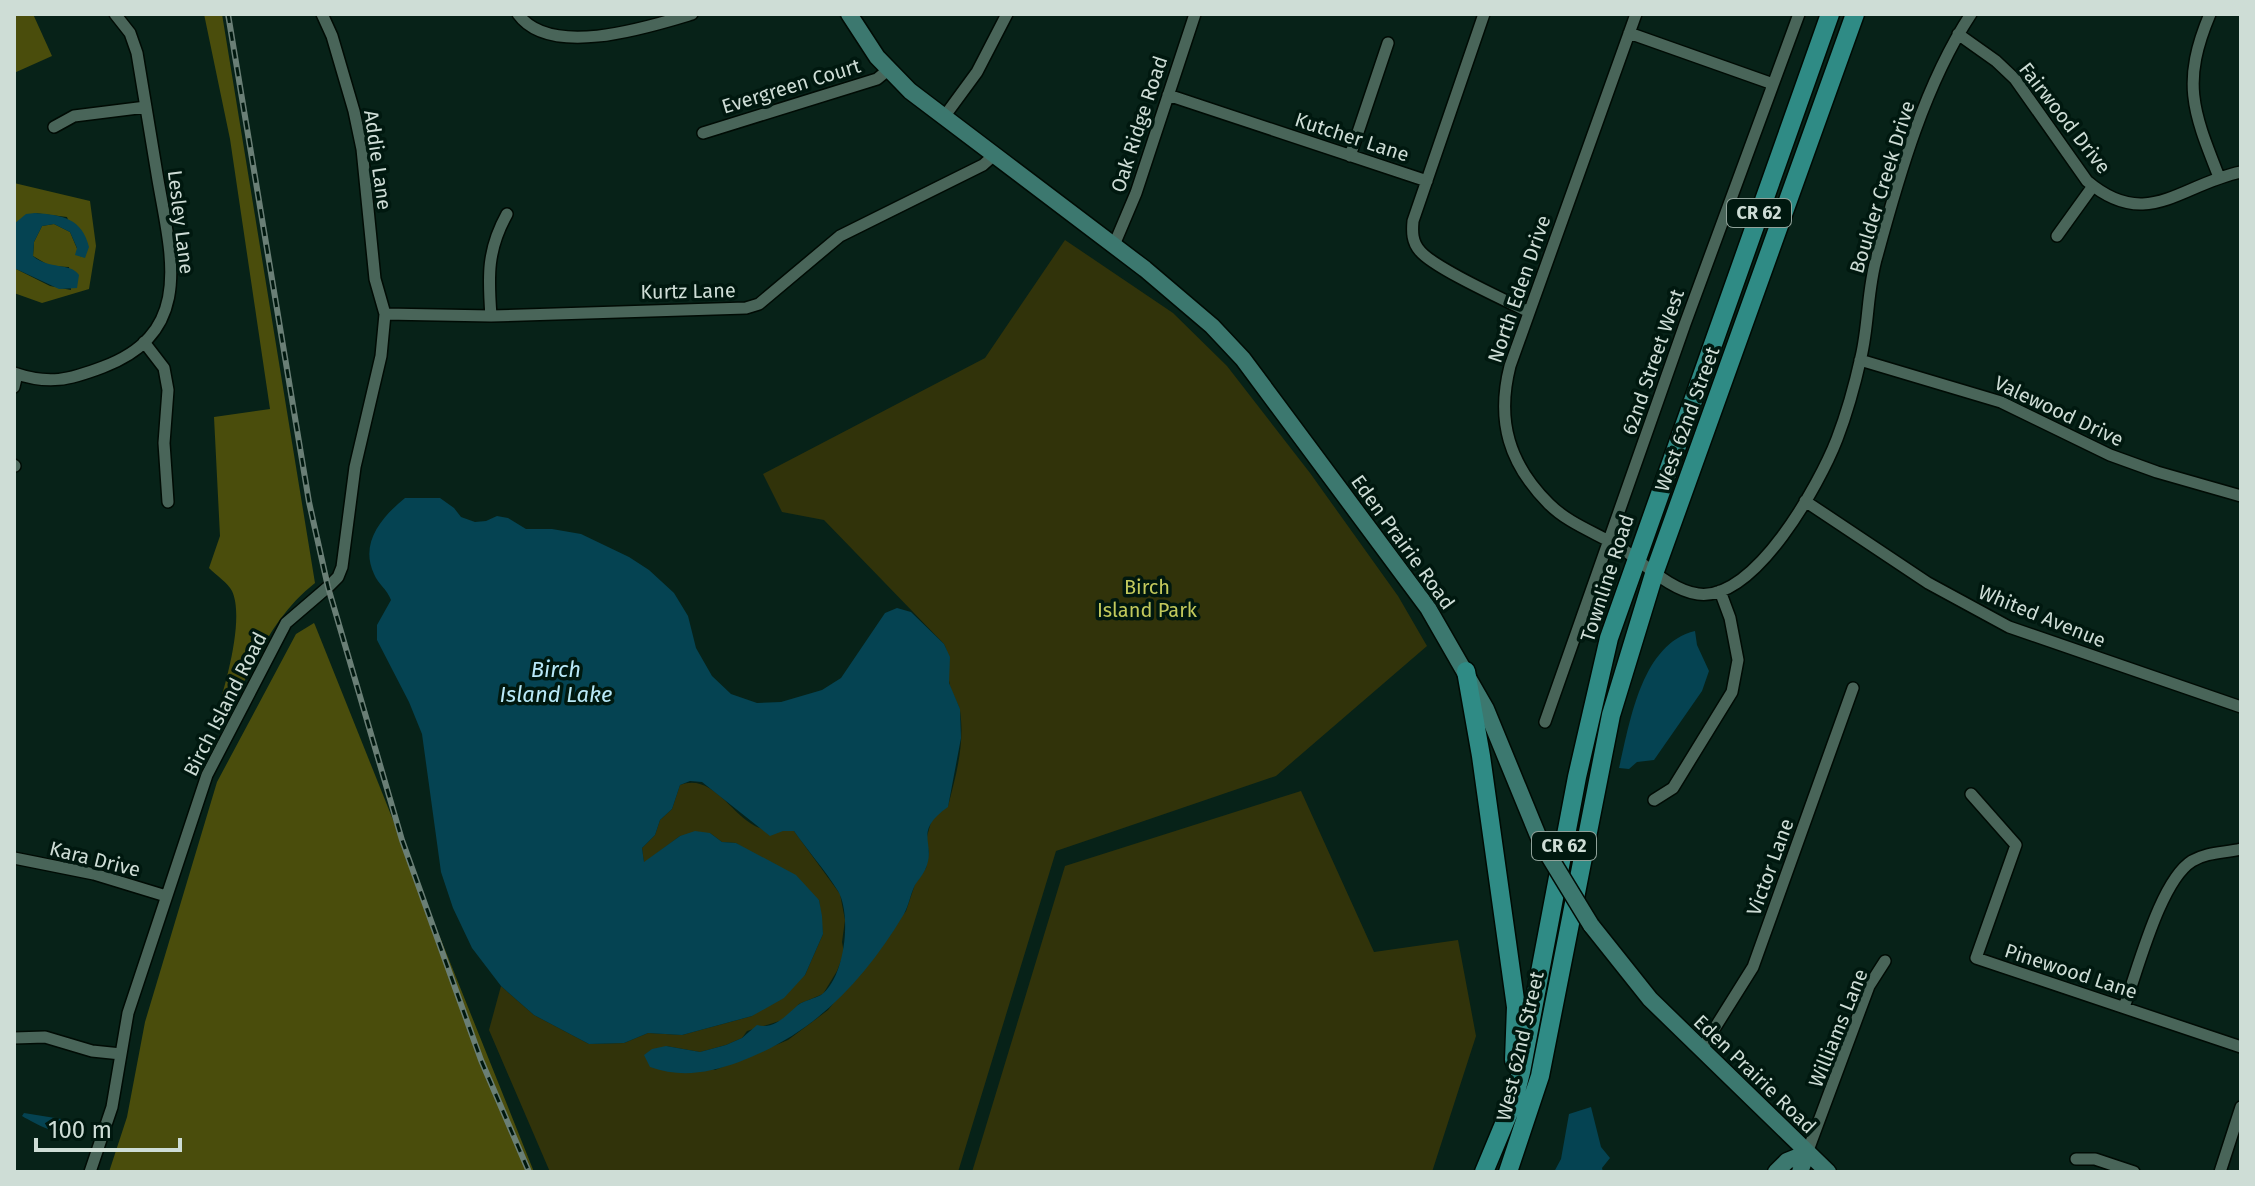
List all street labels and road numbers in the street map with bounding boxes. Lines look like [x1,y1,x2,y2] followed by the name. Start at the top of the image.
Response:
[719,53,864,118] street label: Evergreen Court
[1106,53,1172,195] street label: Oak Ridge Road
[2014,58,2116,178] street label: Fairwood Drive
[1844,98,1920,276] street label: Boulder Creek Drive
[1292,107,1412,167] street label: Kutcher Lane
[359,109,397,211] street label: Addie Lane
[163,169,199,275] street label: Lesley Lane
[1727,199,1791,227] road number: CR 62
[1483,212,1555,366] street label: North Eden Drive
[640,278,736,304] street label: Kurtz Lane
[1617,285,1689,438] street label: 62nd Street West
[1650,342,1725,495] street label: West 62nd Street
[1991,371,2127,451] street label: Valewood Drive
[1346,470,1460,614] street label: Eden Prairie Road
[1575,511,1639,645] street label: Townline Road
[1975,580,2109,652] street label: Whited Avenue
[178,628,272,780] street label: Birch Island Road
[1741,815,1799,919] street label: Victor Lane
[1532,832,1596,860] road number: CR 62
[47,836,143,882] street label: Kara Drive
[2002,938,2140,1004] street label: Pinewood Lane
[1803,965,1873,1091] street label: Williams Lane
[1491,968,1549,1123] street label: West 62nd Street
[1689,1010,1821,1138] street label: Eden Prairie Road

